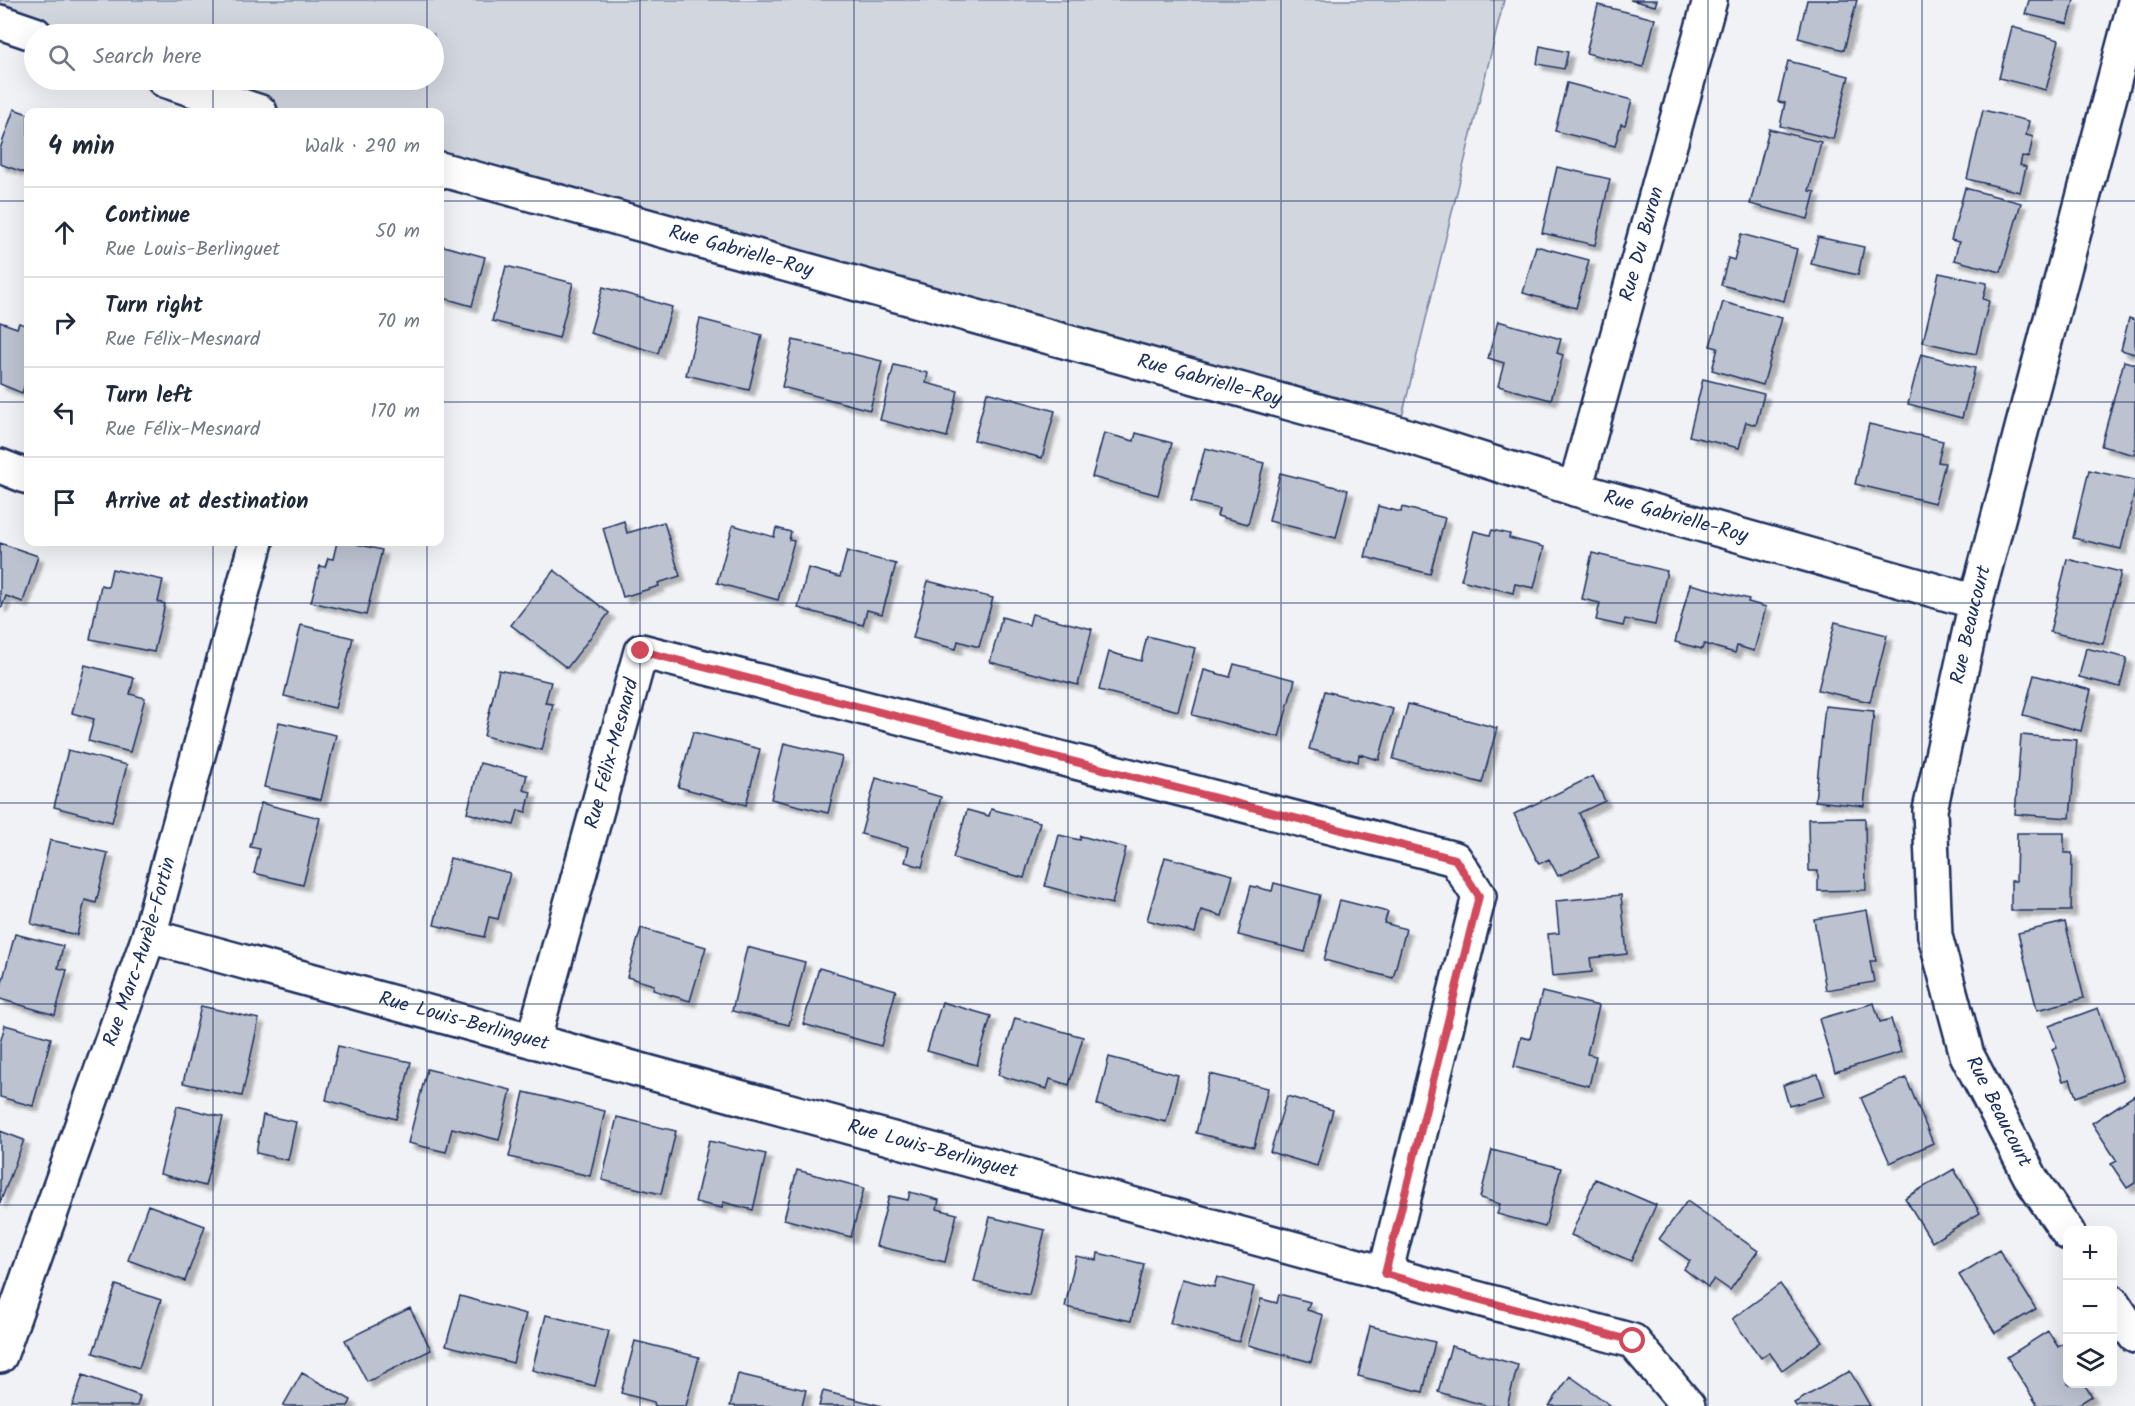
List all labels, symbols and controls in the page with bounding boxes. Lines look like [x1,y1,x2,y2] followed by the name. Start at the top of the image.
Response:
[24,24,444,90] search box
[93,40,201,75] text: Search here
[45,41,78,74] icon: search
[48,126,115,168] text: 4 min
[305,131,420,163] text: Walk · 290 m
[1612,183,1674,305] street label: Rue Du Buron
[105,199,190,234] text: Continue
[48,216,81,249] icon: ahead
[375,216,420,248] text: 50 m
[665,217,817,287] street label: Rue Gabrielle-Roy
[105,234,280,266] text: Rue Louis-Berlinguet
[105,289,203,324] text: Turn right
[48,306,81,339] icon: right
[377,306,420,338] text: 70 m
[105,324,260,356] text: Rue Félix-Mesnard
[1133,346,1286,416] street label: Rue Gabrielle-Roy
[105,379,192,414] text: Turn left
[48,396,81,429] icon: left
[371,396,420,428] text: 170 m
[105,414,260,446] text: Rue Félix-Mesnard
[1600,482,1752,553] street label: Rue Gabrielle-Roy
[105,485,308,520] text: Arrive at destination
[48,486,81,519] icon: arrive
[1942,562,2001,687] street label: Rue Beaucourt
[627,637,653,663] route end
[576,674,649,833] street label: Rue Félix-Mesnard
[95,853,186,1051] street label: Rue Marc-Aurèle-Fortin
[375,983,552,1060] street label: Rue Louis-Berlinguet
[1956,1051,2040,1173] street label: Rue Beaucourt
[844,1111,1021,1188] street label: Rue Louis-Berlinguet
[2063,1226,2117,1388] map controls
[2063,1226,2117,1280] button: +
[2063,1280,2117,1334] button: −
[1619,1327,1645,1353] route start
[2063,1334,2117,1388] button: layers

